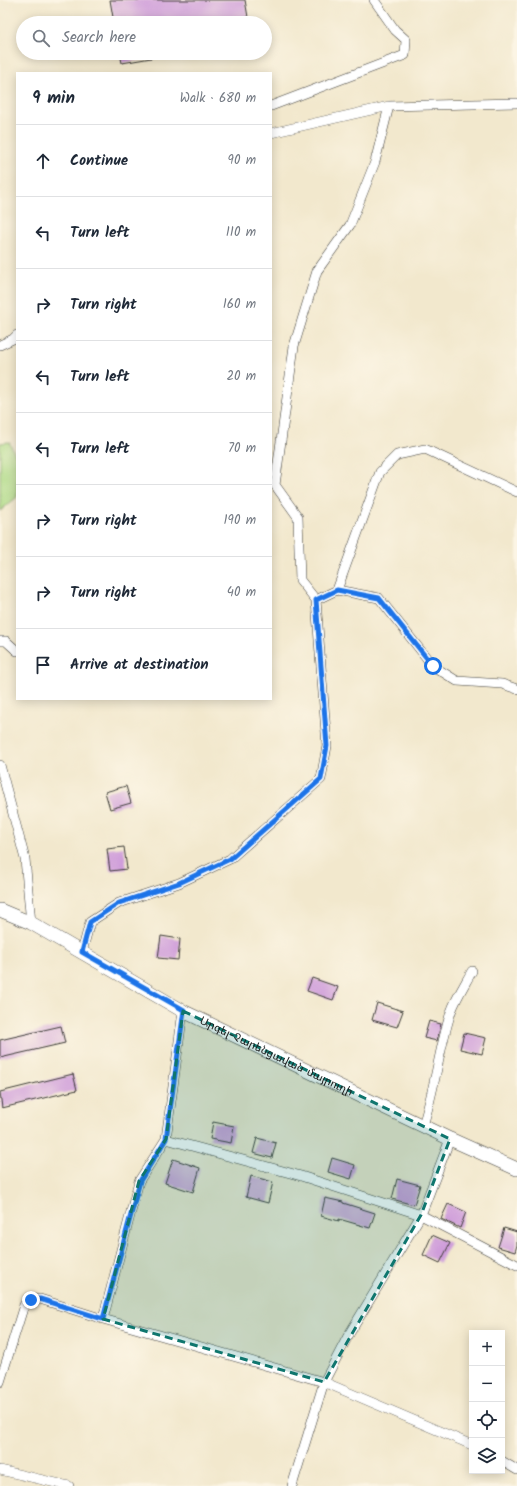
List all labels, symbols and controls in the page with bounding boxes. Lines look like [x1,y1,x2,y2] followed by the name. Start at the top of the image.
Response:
[16,16,272,60] search box
[62,26,136,50] text: Search here
[30,27,52,49] icon: search
[32,85,75,112] text: 9 min
[180,88,256,109] text: Walk · 680 m
[70,149,128,173] text: Continue
[32,150,54,172] icon: ahead
[228,150,256,171] text: 90 m
[70,221,130,245] text: Turn left
[32,222,54,244] icon: left
[226,222,256,243] text: 110 m
[70,293,137,317] text: Turn right
[32,294,54,316] icon: right
[223,294,256,315] text: 160 m
[70,365,130,389] text: Turn left
[32,366,54,388] icon: left
[226,366,256,387] text: 20 m
[70,437,130,461] text: Turn left
[32,438,54,460] icon: left
[228,438,256,459] text: 70 m
[70,509,137,533] text: Turn right
[32,510,54,532] icon: right
[224,510,256,531] text: 190 m
[70,581,137,605] text: Turn right
[32,582,54,604] icon: right
[227,582,256,603] text: 40 m
[70,653,209,677] text: Arrive at destination
[32,654,54,676] icon: arrive
[424,657,442,675] route start
[196,1012,356,1101] street label: Արգել-Չարենցավան մայրուղի
[22,1291,40,1309] route end
[469,1330,505,1474] map controls
[469,1330,505,1366] button: +
[469,1366,505,1402] button: −
[469,1402,505,1438] button: locate
[469,1438,505,1474] button: layers

